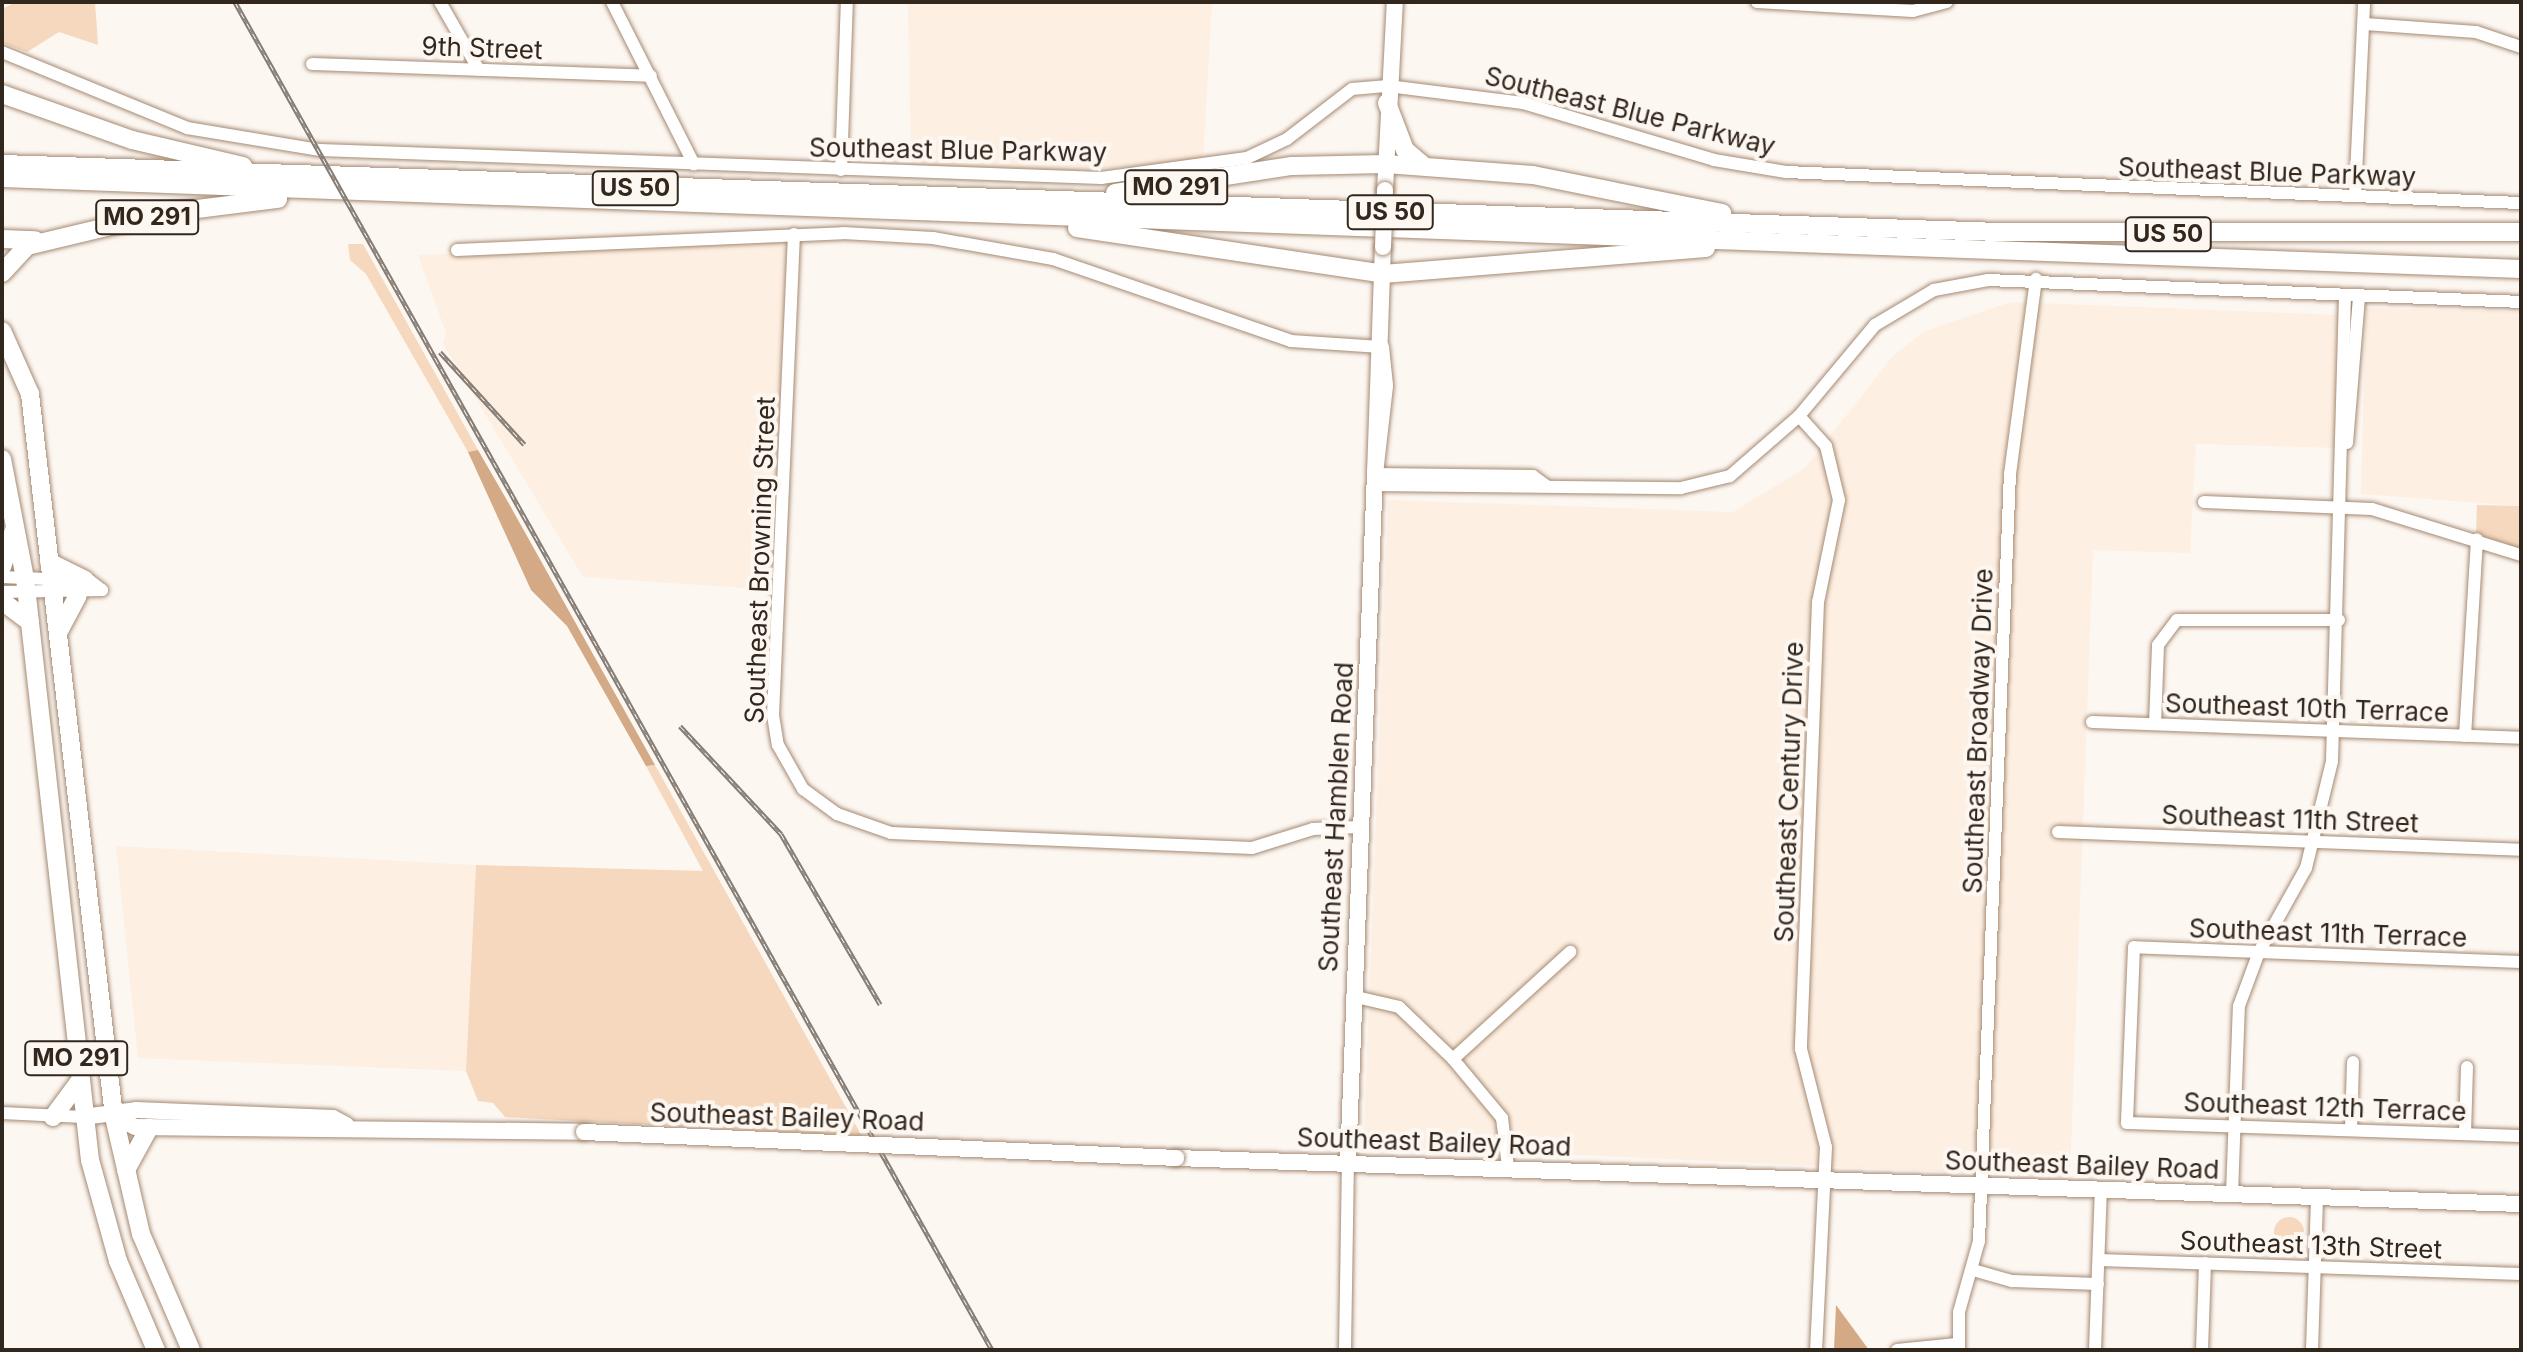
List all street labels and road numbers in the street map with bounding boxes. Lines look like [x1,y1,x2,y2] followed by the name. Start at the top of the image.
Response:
[421,30,543,66] street label: 9th Street
[1482,60,1778,162] street label: Southeast Blue Parkway
[809,132,1107,168] street label: Southeast Blue Parkway
[2118,151,2416,193] street label: Southeast Blue Parkway
[1124,167,1228,207] road number: MO 291
[591,168,679,208] road number: US 50
[1346,192,1434,232] road number: US 50
[95,197,199,237] road number: MO 291
[2124,214,2212,254] road number: US 50
[739,396,781,724] street label: Southeast Browning Street
[1957,568,1999,894] street label: Southeast Broadway Drive
[1768,641,1810,943] street label: Southeast Century Drive
[1312,661,1360,973] street label: Southeast Hamblen Road
[2164,687,2450,729] street label: Southeast 10th Terrace
[2161,799,2419,839] street label: Southeast 11th Street
[2188,913,2468,953] street label: Southeast 11th Terrace
[24,1038,128,1078] road number: MO 291
[2183,1086,2467,1128] street label: Southeast 12th Terrace
[649,1097,925,1137] street label: Southeast Bailey Road
[1296,1122,1572,1162] street label: Southeast Bailey Road
[1944,1145,2220,1185] street label: Southeast Bailey Road
[2179,1225,2443,1265] street label: Southeast 13th Street

